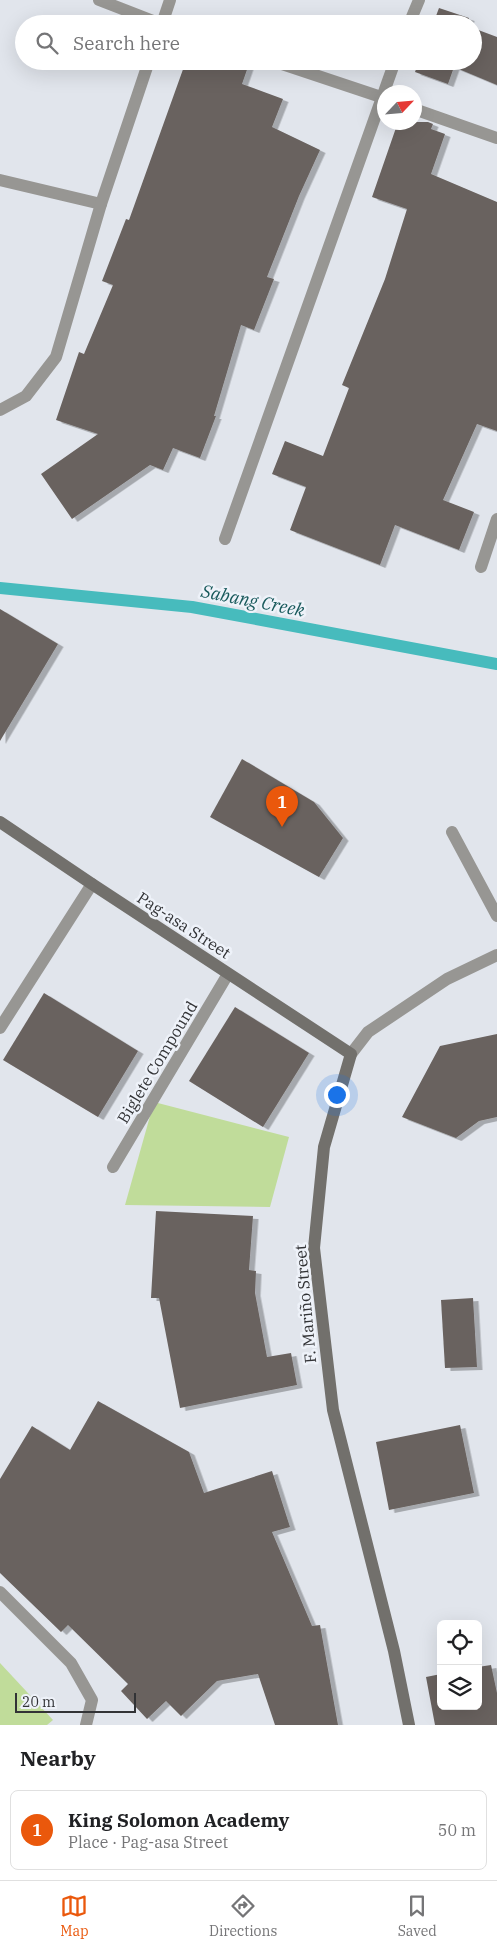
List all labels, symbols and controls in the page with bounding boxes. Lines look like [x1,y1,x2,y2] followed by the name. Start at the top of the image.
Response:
[15,15,482,70] search box
[33,29,61,57] icon: search
[73,31,180,55] text: Search here
[377,85,422,130] north arrow
[198,579,307,622] water label: Sabang Creek
[266,786,298,827] pin: 1
[134,887,235,963] street label: Pag-asa Street
[113,997,202,1127] street label: Biglete Compound
[324,1082,350,1108] your location
[290,1243,320,1364] street label: F. Mariño Street
[437,1620,482,1710] map controls
[437,1620,482,1665] button: locate
[437,1665,482,1710] button: layers
[15,1690,136,1713] scale bar
[22,1693,55,1711] text: 20 m
[20,1744,96,1772] text: Nearby
[68,1808,289,1832] text: King Solomon Academy
[32,1820,42,1840] text: 1
[438,1820,476,1840] text: 50 m
[68,1832,228,1852] text: Place · Pag-asa Street
[60,1892,89,1940] tab: Map
[209,1892,277,1940] tab: Directions
[398,1892,437,1940] tab: Saved

